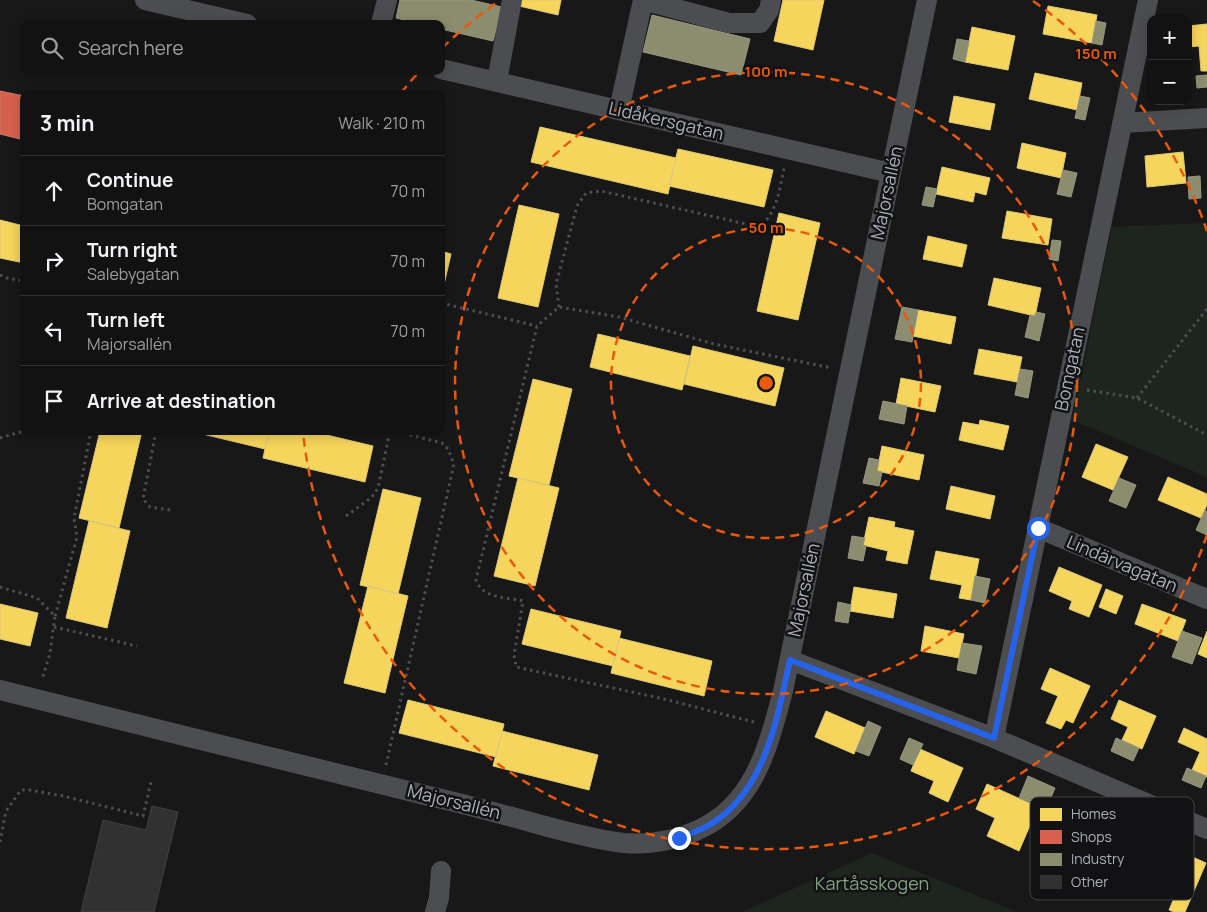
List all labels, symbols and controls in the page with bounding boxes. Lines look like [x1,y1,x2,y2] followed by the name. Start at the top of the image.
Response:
[1147,15,1192,105] map controls
[1147,15,1192,60] button: +
[20,20,445,75] search box
[38,34,66,62] icon: search
[78,35,184,61] text: Search here
[1075,43,1117,64] text: 150 m
[1147,60,1192,105] button: −
[745,61,787,82] text: 100 m
[606,95,726,145] street label: Lidåkersgatan
[40,109,94,137] text: 3 min
[338,112,425,134] text: Walk · 210 m
[864,144,908,242] street label: Majorsallén
[87,167,173,193] text: Continue
[40,177,68,205] icon: ahead
[390,180,425,202] text: 70 m
[87,193,163,215] text: Bomgatan
[748,217,784,238] text: 50 m
[87,237,177,263] text: Turn right
[40,247,68,275] icon: right
[390,250,425,272] text: 70 m
[87,263,179,285] text: Salebygatan
[87,307,165,333] text: Turn left
[40,317,68,345] icon: left
[390,320,425,342] text: 70 m
[1048,324,1090,413] street label: Bomgatan
[87,333,172,355] text: Majorsallén
[757,374,775,392] centre of rings
[40,387,68,415] icon: arrive
[87,388,276,414] text: Arrive at destination
[1027,517,1050,540] route start
[1063,529,1182,597] street label: Lindärvagatan
[781,541,825,639] street label: Majorsallén
[405,778,503,824] street label: Majorsallén
[1030,797,1194,900] legend
[1071,804,1116,823] text: Homes
[668,827,691,850] route end
[1071,827,1112,846] text: Shops
[1071,849,1125,868] text: Industry
[815,871,929,895] park label: Kartåsskogen
[1071,872,1108,891] text: Other

